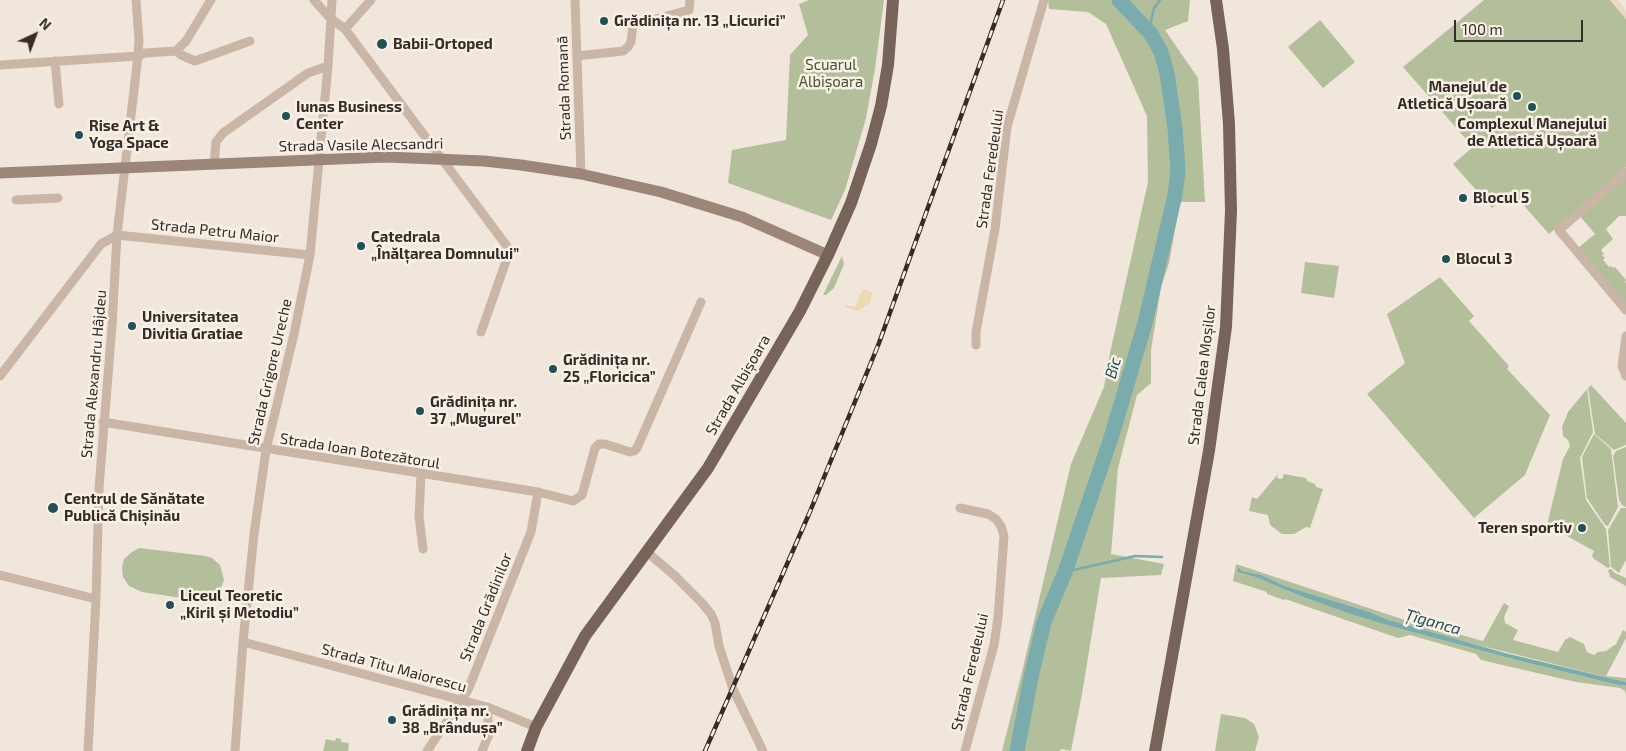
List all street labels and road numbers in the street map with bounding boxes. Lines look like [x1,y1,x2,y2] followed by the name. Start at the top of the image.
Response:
[553,35,575,141] street label: Strada Romană
[973,108,1007,230] street label: Strada Feredeului
[279,135,443,155] street label: Strada Vasile Alecsandri
[150,215,280,247] street label: Strada Petru Maior
[78,289,110,459] street label: Strada Alexandru Hâjdeu
[244,297,296,447] street label: Strada Grigore Ureche
[1184,304,1220,446] street label: Strada Calea Moșilor
[702,332,774,438] street label: Strada Albișoara
[279,429,441,473] street label: Strada Ioan Botezătorul
[456,550,516,664] street label: Strada Grădinilor
[948,611,992,733] street label: Strada Feredeului
[319,640,469,696] street label: Strada Titu Maiorescu

